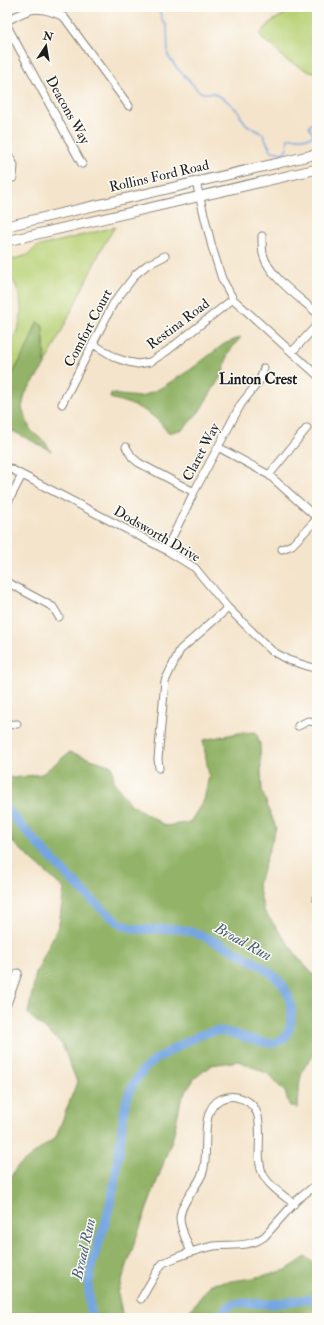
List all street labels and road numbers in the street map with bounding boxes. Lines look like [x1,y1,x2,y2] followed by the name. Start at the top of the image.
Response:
[41,73,94,148] street label: Deacons Way
[107,156,211,196] street label: Rollins Ford Road
[60,286,116,370] street label: Comfort Court
[143,295,213,353] street label: Restina Road
[179,419,225,484] street label: Claret Way
[111,502,203,566] street label: Dodsworth Drive

